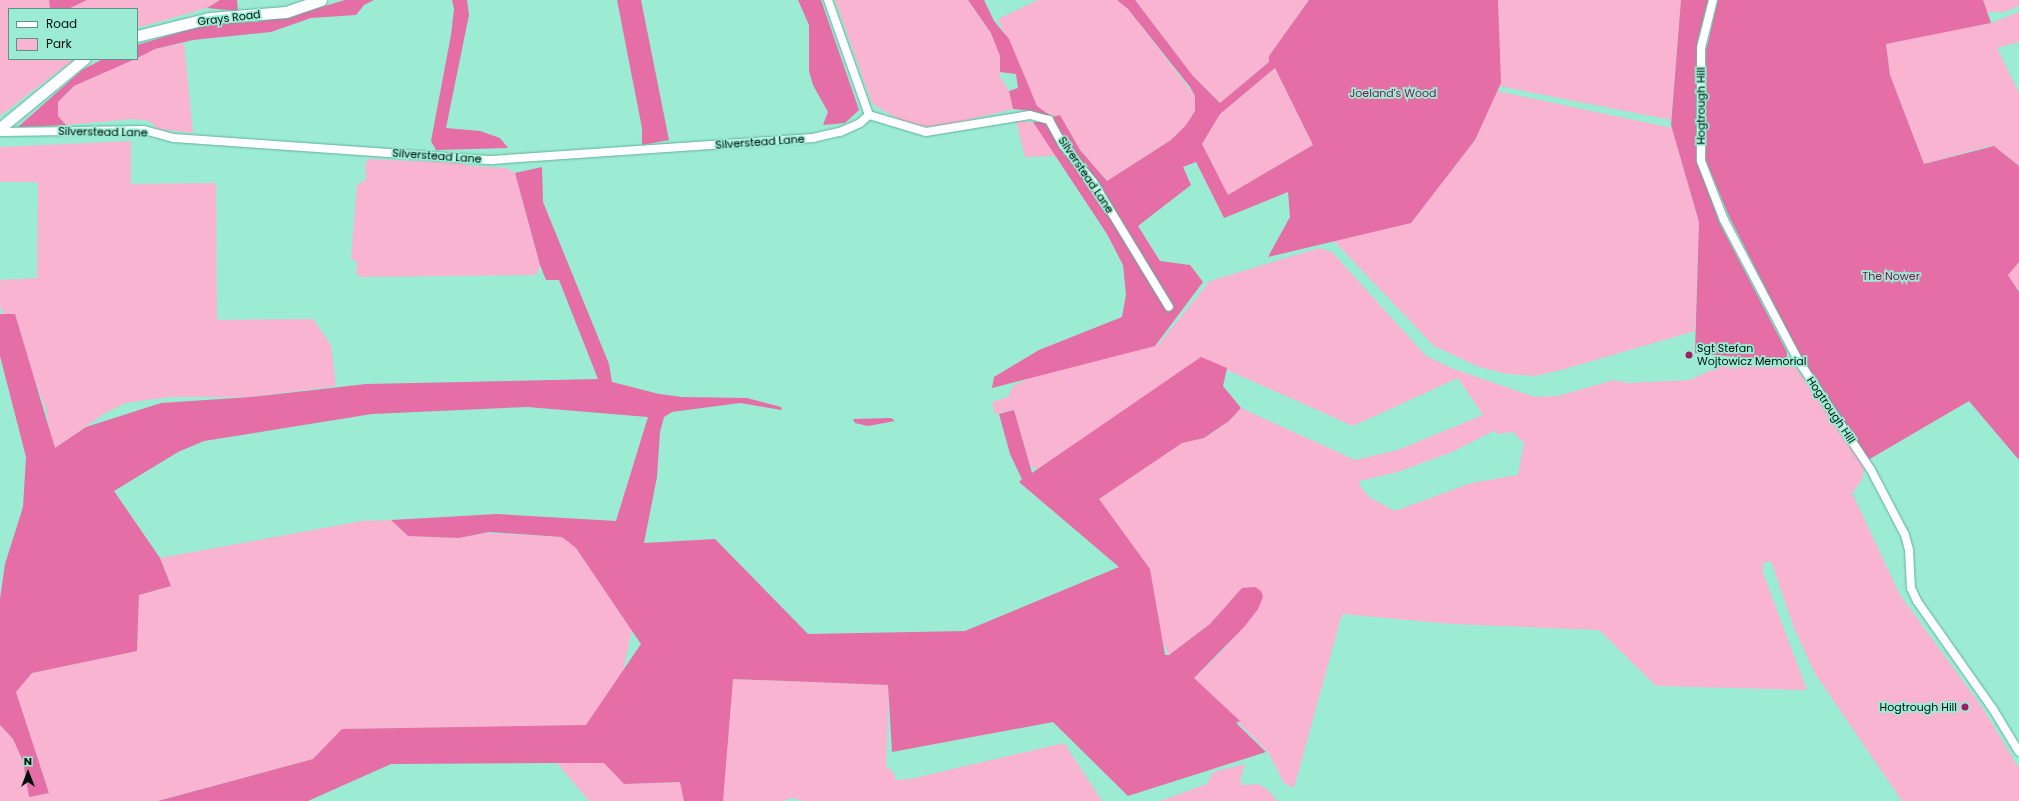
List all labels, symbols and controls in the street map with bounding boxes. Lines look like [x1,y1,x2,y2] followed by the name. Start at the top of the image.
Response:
[8,8,138,60] legend
[197,8,261,28] street label: Grays Road
[46,15,77,32] text: Road
[46,35,72,52] text: Park
[1694,67,1708,145] street label: Hogtrough Hill
[1350,86,1436,100] park label: Joeland's Wood
[58,125,148,139] street label: Silverstead Lane
[715,132,805,152] street label: Silverstead Lane
[1056,134,1116,216] street label: Silverstead Lane
[392,146,482,166] street label: Silverstead Lane
[1862,269,1920,283] park label: The Nower
[1697,342,1807,368] place label: Sgt Stefan Wojtowicz Memorial
[1684,350,1694,360] marker: Sgt Stefan Wojtowicz Memorial
[1804,374,1858,446] street label: Hogtrough Hill
[1880,700,1957,714] place label: Hogtrough Hill
[1960,702,1970,712] marker: Hogtrough Hill
[8,753,48,793] north arrow
[24,753,32,769] text: N

